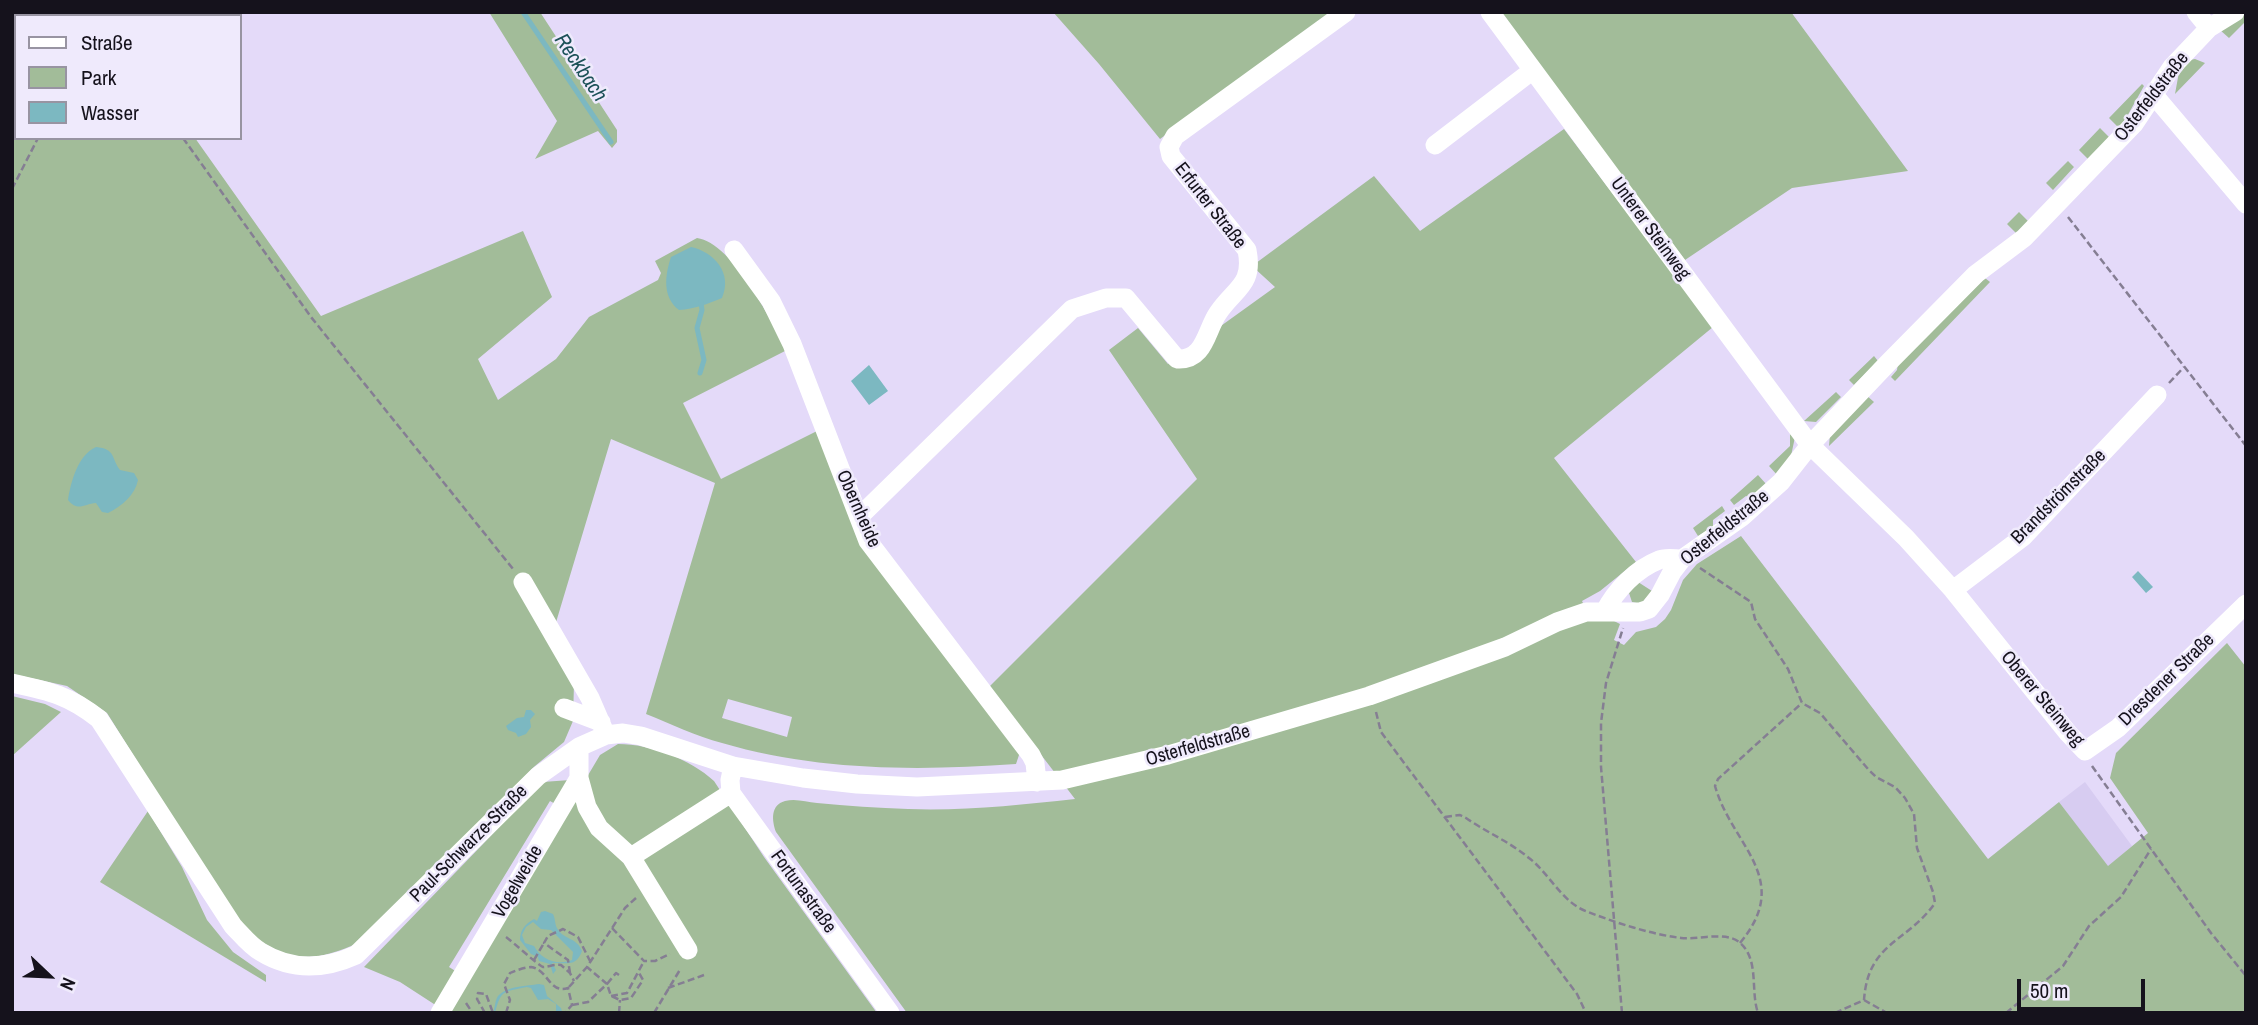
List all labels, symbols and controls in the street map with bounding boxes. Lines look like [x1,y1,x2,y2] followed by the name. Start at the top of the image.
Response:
[14,14,242,140] legend
[81,28,133,57] text: Straße
[548,29,612,107] water label: Reckbach
[2110,48,2194,146] street label: Osterfeldstraße
[81,63,116,92] text: Park
[81,98,139,127] text: Wasser
[1169,158,1251,254] street label: Erfurter Straße
[1605,173,1695,285] street label: Unterer Steinweg
[2007,445,2111,549] street label: Brandströmstraße
[831,467,885,551] street label: Obernheide
[1676,485,1774,571] street label: Osterfeldstraße
[2115,629,2219,731] street label: Dresdener Straße
[1995,647,2089,751] street label: Oberer Steinweg
[1143,720,1253,772] street label: Osterfeldstraße
[406,781,532,907] street label: Paul-Schwarze-Straße
[488,841,548,923] street label: Vogelweide
[765,846,841,938] street label: Fortunastraße
[14,941,84,1011] north arrow
[2020,965,2148,1009] scale bar
[54,974,82,994] text: N
[2030,976,2068,1005] text: 50 m

